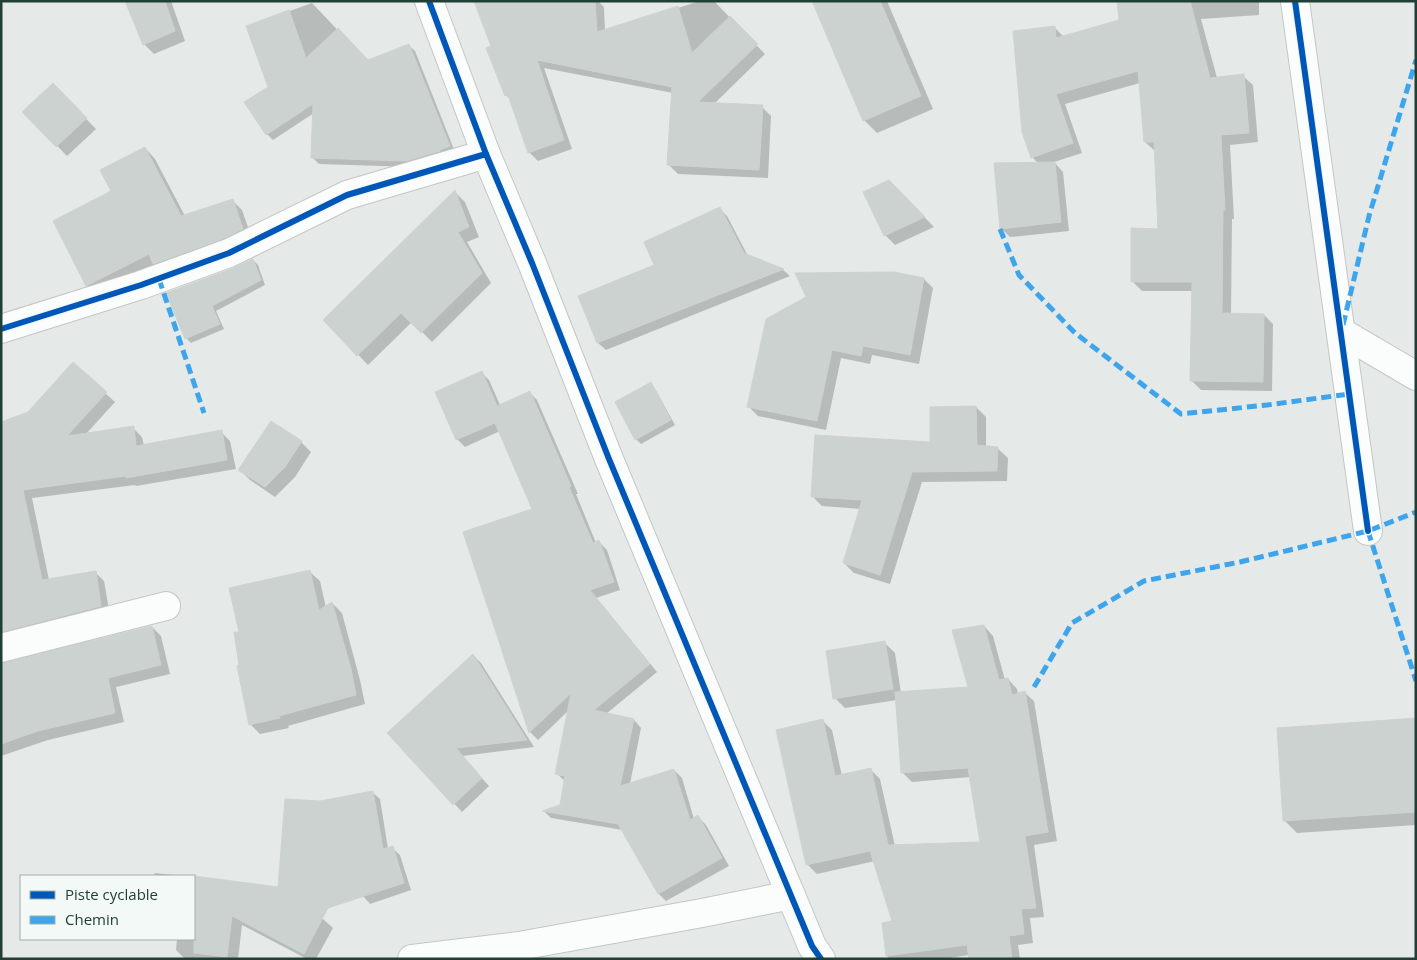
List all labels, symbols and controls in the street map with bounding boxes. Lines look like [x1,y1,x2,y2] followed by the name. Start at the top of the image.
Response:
[20,875,195,940] legend
[65,884,158,904] text: Piste cyclable
[65,909,119,929] text: Chemin

